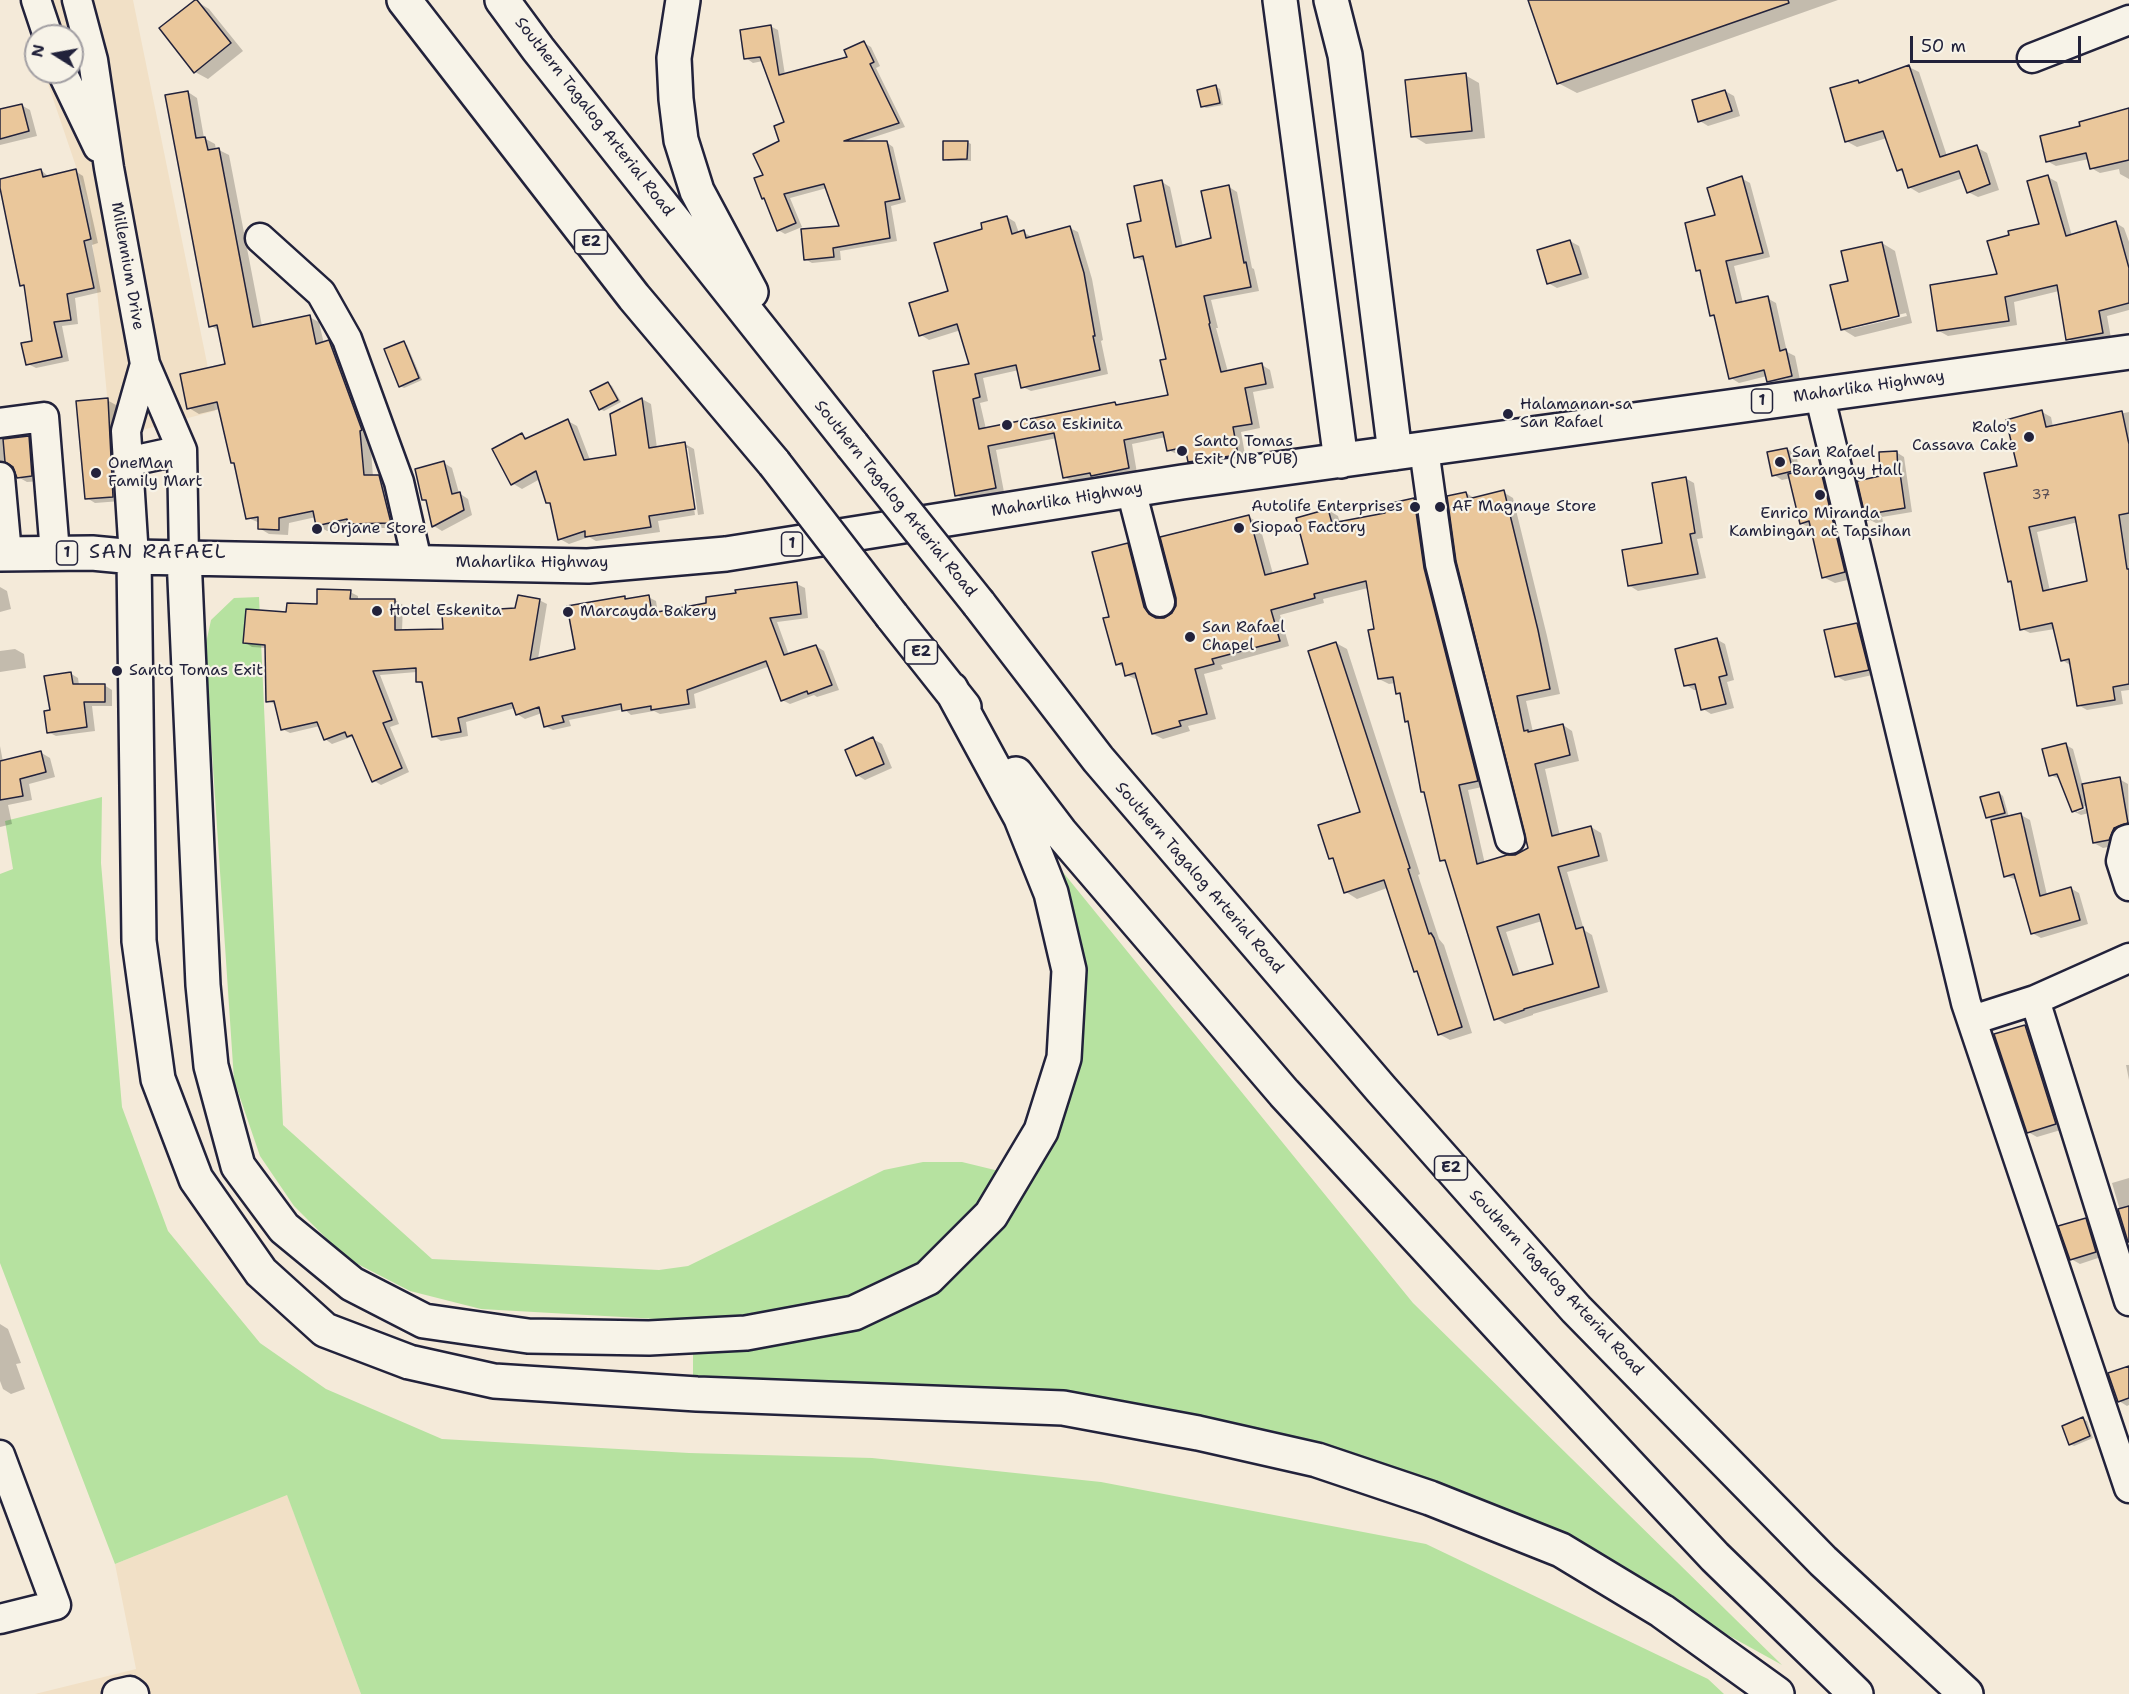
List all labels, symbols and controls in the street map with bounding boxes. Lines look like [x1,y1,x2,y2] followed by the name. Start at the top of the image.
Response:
[510,14,678,220] street label: Southern Tagalog Arterial Road
[24,24,84,84] north arrow
[1913,24,2084,62] scale bar
[1921,34,1966,58] text: 50 m
[26,43,49,59] text: N
[106,201,148,331] street label: Millennium Drive
[574,230,608,254] road number: E2
[1792,367,1946,407] street label: Maharlika Highway
[1752,389,1772,413] road number: 1
[1520,395,1632,433] place label: Halamanan sa San Rafael
[810,397,980,601] street label: Southern Tagalog Arterial Road
[1501,407,1515,421] marker: Halamanan sa San Rafael
[1019,415,1123,435] place label: Casa Eskinita
[1000,418,1014,432] marker: Casa Eskinita
[1912,418,2017,456] place label: Ralo's Cassava Cake
[2022,430,2036,444] marker: Ralo's Cassava Cake
[1194,432,1298,470] place label: Santo Tomas Exit (NB PUB)
[1792,443,1902,481] place label: San Rafael Barangay Hall
[1175,444,1189,458] marker: Santo Tomas Exit (NB PUB)
[108,454,202,492] place label: OneMan Family Mart
[1773,455,1787,469] marker: San Rafael Barangay Hall
[89,466,103,480] marker: OneMan Family Mart
[990,479,1144,521] street label: Maharlika Highway
[2032,487,2050,503] house number: 37
[1813,488,1827,502] marker: Enrico Miranda Kambingan at Tapsihan
[1251,497,1403,517] place label: Autolife Enterprises
[1452,497,1596,517] place label: AF Magnaye Store
[1408,500,1422,514] marker: Autolife Enterprises
[1433,500,1447,514] marker: AF Magnaye Store
[1729,504,1911,542] place label: Enrico Miranda Kambingan at Tapsihan
[1251,518,1366,538] place label: Siopao Factory
[329,519,427,539] place label: Orjane Store
[1232,521,1246,535] marker: Siopao Factory
[310,522,324,536] marker: Orjane Store
[782,532,802,556] road number: 1
[56,541,78,565] road number: 1
[89,541,227,565] district label: SAN RAFAEL
[456,553,608,573] street label: Maharlika Highway
[389,601,501,621] place label: Hotel Eskenita
[580,602,717,622] place label: Marcayda Bakery
[370,604,384,618] marker: Hotel Eskenita
[561,605,575,619] marker: Marcayda Bakery
[1202,618,1285,656] place label: San Rafael Chapel
[1183,630,1197,644] marker: San Rafael Chapel
[904,640,938,664] road number: E2
[129,661,263,681] place label: Santo Tomas Exit
[110,664,124,678] marker: Santo Tomas Exit
[1111,778,1287,978] street label: Southern Tagalog Arterial Road
[1434,1156,1468,1180] road number: E2
[1465,1186,1647,1380] street label: Southern Tagalog Arterial Road

